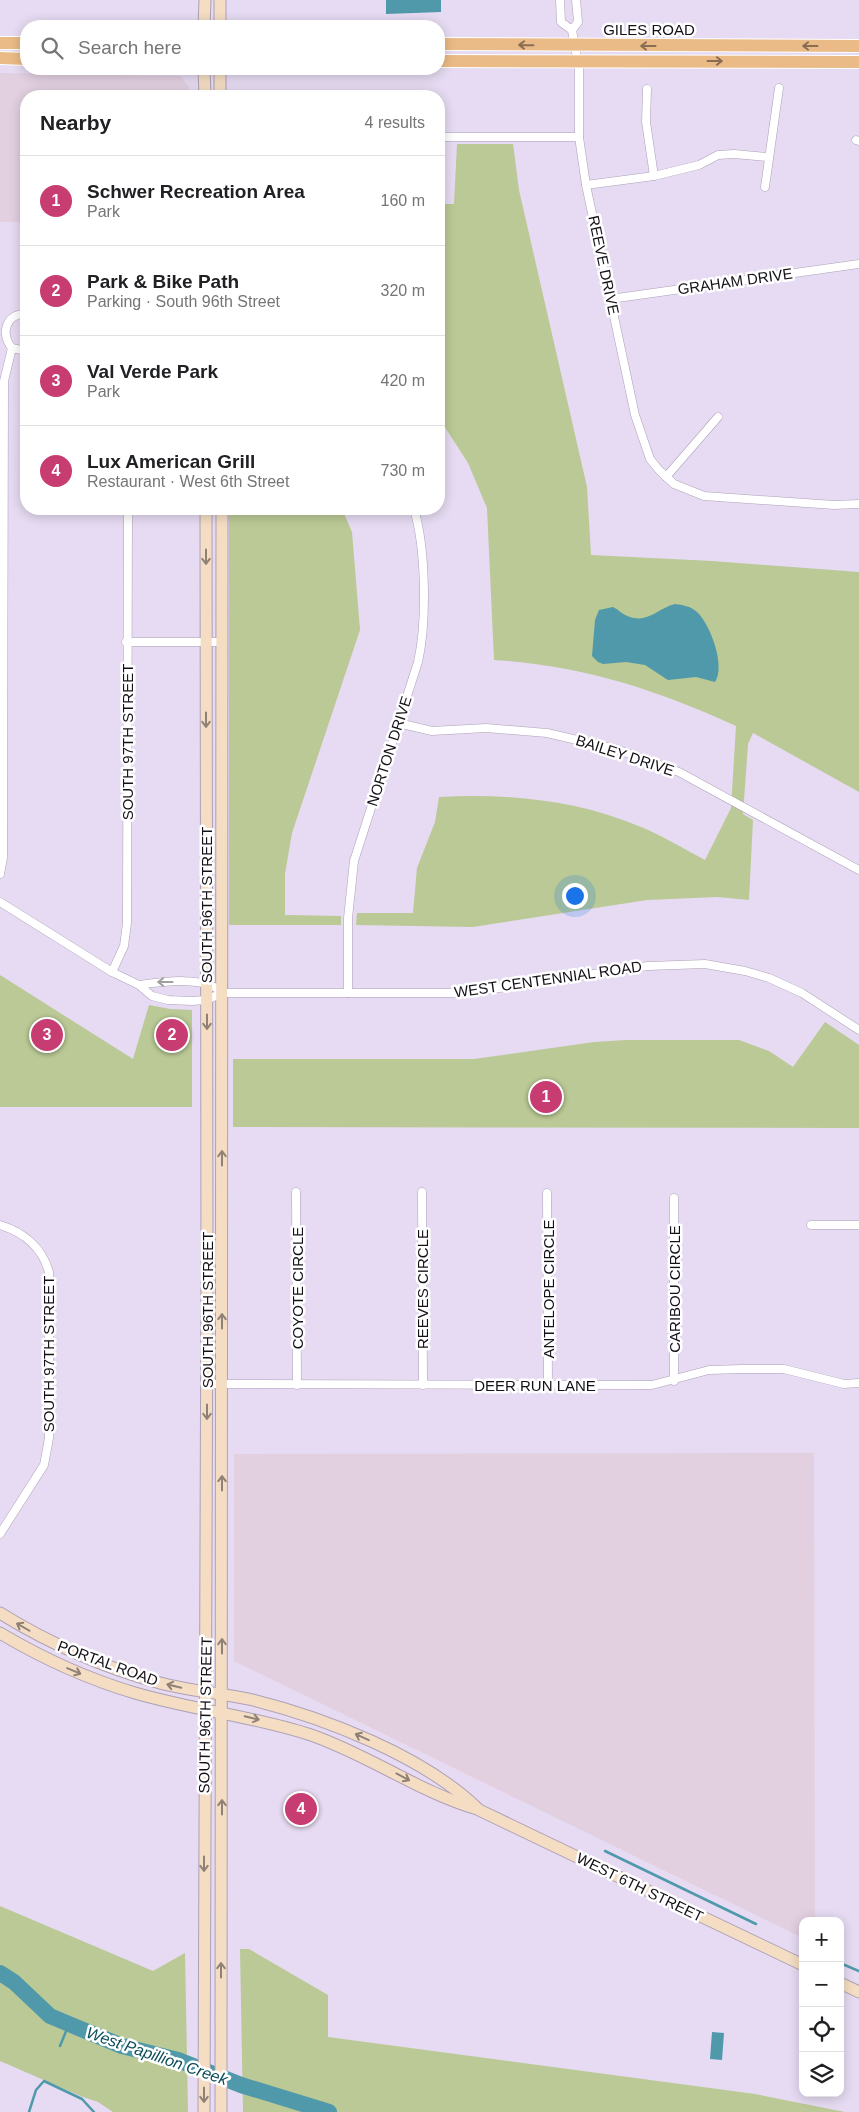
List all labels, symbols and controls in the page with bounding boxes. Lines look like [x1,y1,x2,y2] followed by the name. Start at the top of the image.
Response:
[20,20,445,75] search box
[603,21,695,38] street label: GILES ROAD
[38,34,66,62] icon: search
[78,37,182,58] text: Search here
[519,40,535,49] one-way arrow
[640,41,656,51] one-way arrow
[803,41,819,51] one-way arrow
[706,56,722,66] one-way arrow
[40,111,111,134] text: Nearby
[365,114,425,131] text: 4 results
[87,181,305,202] text: Schwer Recreation Area
[52,192,60,209] text: 1
[381,192,425,209] text: 160 m
[87,203,120,220] text: Park
[585,214,623,316] street label: REEVE DRIVE
[676,265,794,297] street label: GRAHAM DRIVE
[87,271,239,292] text: Park & Bike Path
[52,282,60,299] text: 2
[381,282,425,299] text: 320 m
[87,293,280,310] text: Parking · South 96th Street
[87,361,218,382] text: Val Verde Park
[52,372,60,389] text: 3
[381,372,425,389] text: 420 m
[87,383,120,400] text: Park
[87,451,255,472] text: Lux American Grill
[52,462,60,479] text: 4
[381,462,425,479] text: 730 m
[87,473,289,490] text: Restaurant · West 6th Street
[201,549,211,565] one-way arrow
[119,664,136,820] street label: SOUTH 97TH STREET
[363,694,415,808] street label: NORTON DRIVE
[201,712,211,728] one-way arrow
[574,731,676,779] street label: BAILEY DRIVE
[198,827,215,983] street label: SOUTH 96TH STREET
[562,883,588,909] your location
[453,957,643,1001] street label: WEST CENTENNIAL ROAD
[157,977,173,987] one-way arrow
[202,1014,212,1030] one-way arrow
[31,1016,63,1054] pin: 3
[156,1016,188,1054] pin: 2
[530,1078,562,1116] pin: 1
[217,1150,227,1166] one-way arrow
[540,1219,557,1359] street label: ANTELOPE CIRCLE
[666,1225,683,1353] street label: CARIBOU CIRCLE
[289,1227,306,1349] street label: COYOTE CIRCLE
[414,1229,431,1349] street label: REEVES CIRCLE
[199,1232,216,1388] street label: SOUTH 96TH STREET
[40,1276,57,1432] street label: SOUTH 97TH STREET
[217,1313,227,1329] one-way arrow
[474,1377,596,1394] street label: DEER RUN LANE
[202,1404,212,1420] one-way arrow
[217,1475,227,1492] one-way arrow
[17,1622,31,1632] one-way arrow
[55,1637,161,1689] street label: PORTAL ROAD
[195,1637,215,1793] street label: SOUTH 96TH STREET
[217,1638,227,1654] one-way arrow
[66,1666,81,1676] one-way arrow
[167,1681,183,1691] one-way arrow
[243,1714,259,1723] one-way arrow
[355,1732,370,1742] one-way arrow
[395,1772,410,1782] one-way arrow
[285,1790,317,1828] pin: 4
[217,1799,227,1816] one-way arrow
[574,1849,706,1925] street label: WEST 6TH STREET
[199,1855,209,1871] one-way arrow
[799,1917,844,2097] map controls
[799,1917,844,1962] button: +
[216,1962,226,1978] one-way arrow
[799,1962,844,2007] button: −
[799,2007,844,2052] button: locate
[84,2024,231,2088] water label: West Papillion Creek
[799,2052,844,2097] button: layers
[199,2086,209,2102] one-way arrow

